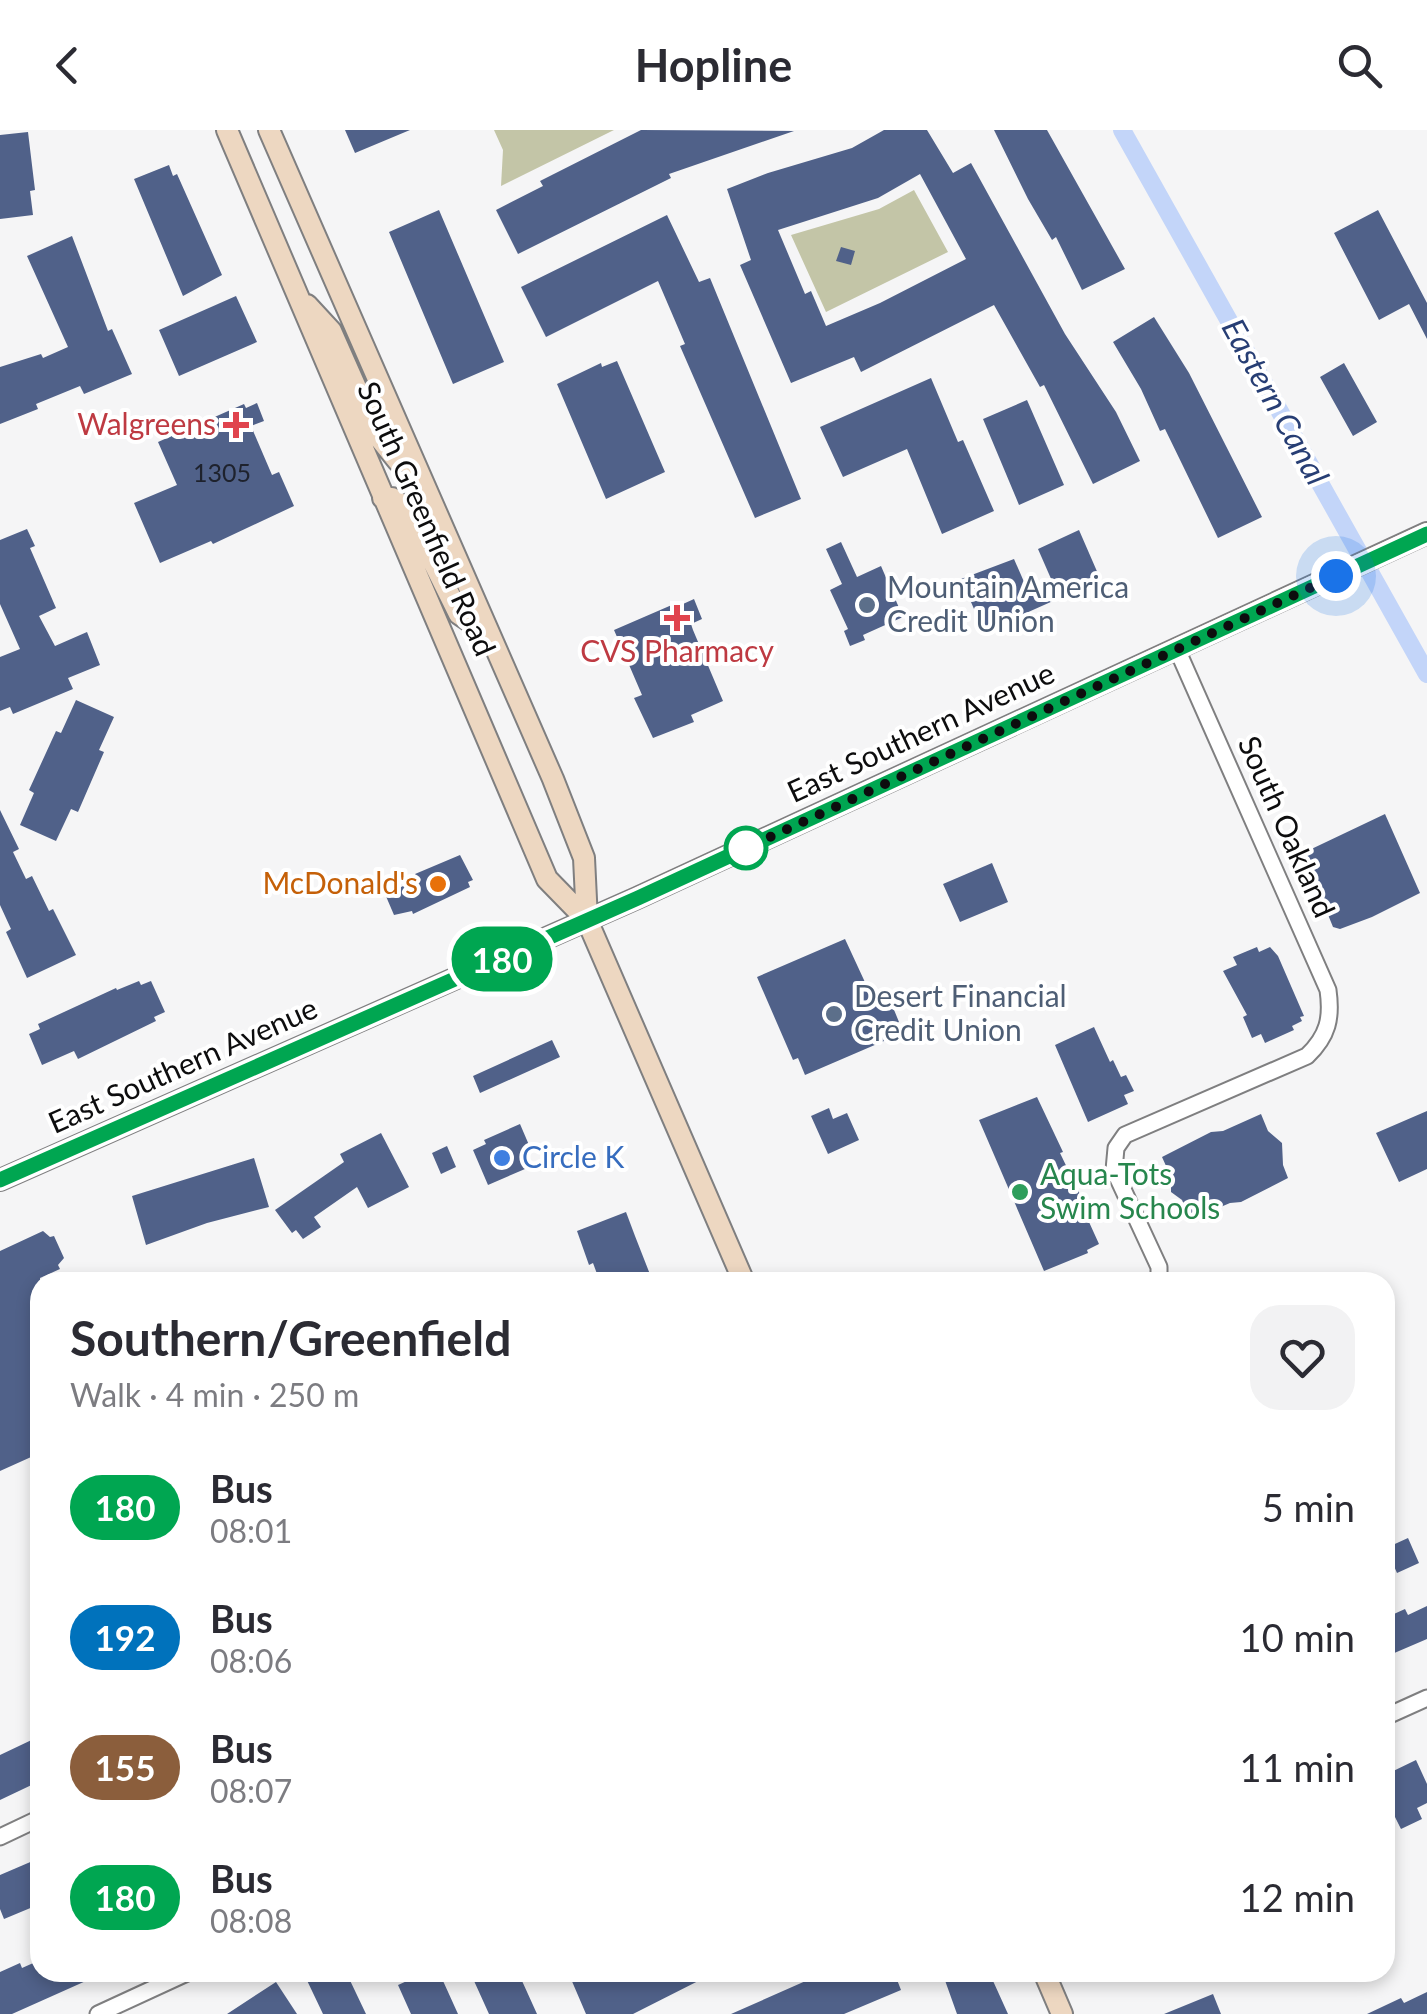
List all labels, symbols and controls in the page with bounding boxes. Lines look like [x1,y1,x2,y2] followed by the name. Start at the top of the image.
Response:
[40,38,95,93] icon: back
[635,38,792,92] text: Hopline
[1332,38,1387,93] icon: search
[1215,311,1338,491] water label: Eastern Canal
[351,375,505,661] street label: South Greenfield Road
[77,405,216,441] place label: Walgreens
[225,414,247,436] marker: Walgreens
[193,457,251,487] house number: 1305
[1311,551,1361,601] your location
[887,568,1129,638] place label: Mountain America Credit Union
[856,594,878,616] marker: Mountain America Credit Union
[666,607,688,629] marker: CVS Pharmacy
[580,632,774,668] place label: CVS Pharmacy
[781,654,1059,809] street label: East Southern Avenue
[1232,730,1344,922] street label: South Oakland
[725,827,767,869] unlabelled marker
[262,864,418,900] place label: McDonald's
[427,873,449,895] marker: McDonald's
[444,926,560,992] line badge: 180
[472,938,532,980] text: 180
[854,977,1067,1047] place label: Desert Financial Credit Union
[42,989,322,1140] street label: East Southern Avenue
[823,1003,845,1025] marker: Desert Financial Credit Union
[522,1138,624,1174] place label: Circle K
[491,1147,513,1169] marker: Circle K
[1040,1155,1220,1225] place label: Aqua-Tots Swim Schools
[1009,1181,1031,1203] marker: Aqua-Tots Swim Schools
[1250,1305,1355,1410] button: heart
[70,1309,511,1366] text: Southern/Greenfield
[70,1375,359,1414] text: Walk · 4 min · 250 m
[210,1465,273,1511] text: Bus
[1262,1484,1355,1530] text: 5 min
[95,1486,155,1528] text: 180
[210,1511,292,1550] text: 08:01
[210,1595,273,1641] text: Bus
[1240,1614,1355,1660] text: 10 min
[95,1616,155,1658] text: 192
[210,1641,292,1680] text: 08:06
[210,1725,273,1771] text: Bus
[1240,1744,1355,1790] text: 11 min
[95,1746,155,1788] text: 155
[210,1771,292,1810] text: 08:07
[210,1855,273,1901] text: Bus
[1240,1874,1355,1920] text: 12 min
[95,1876,155,1918] text: 180
[210,1901,292,1940] text: 08:08

